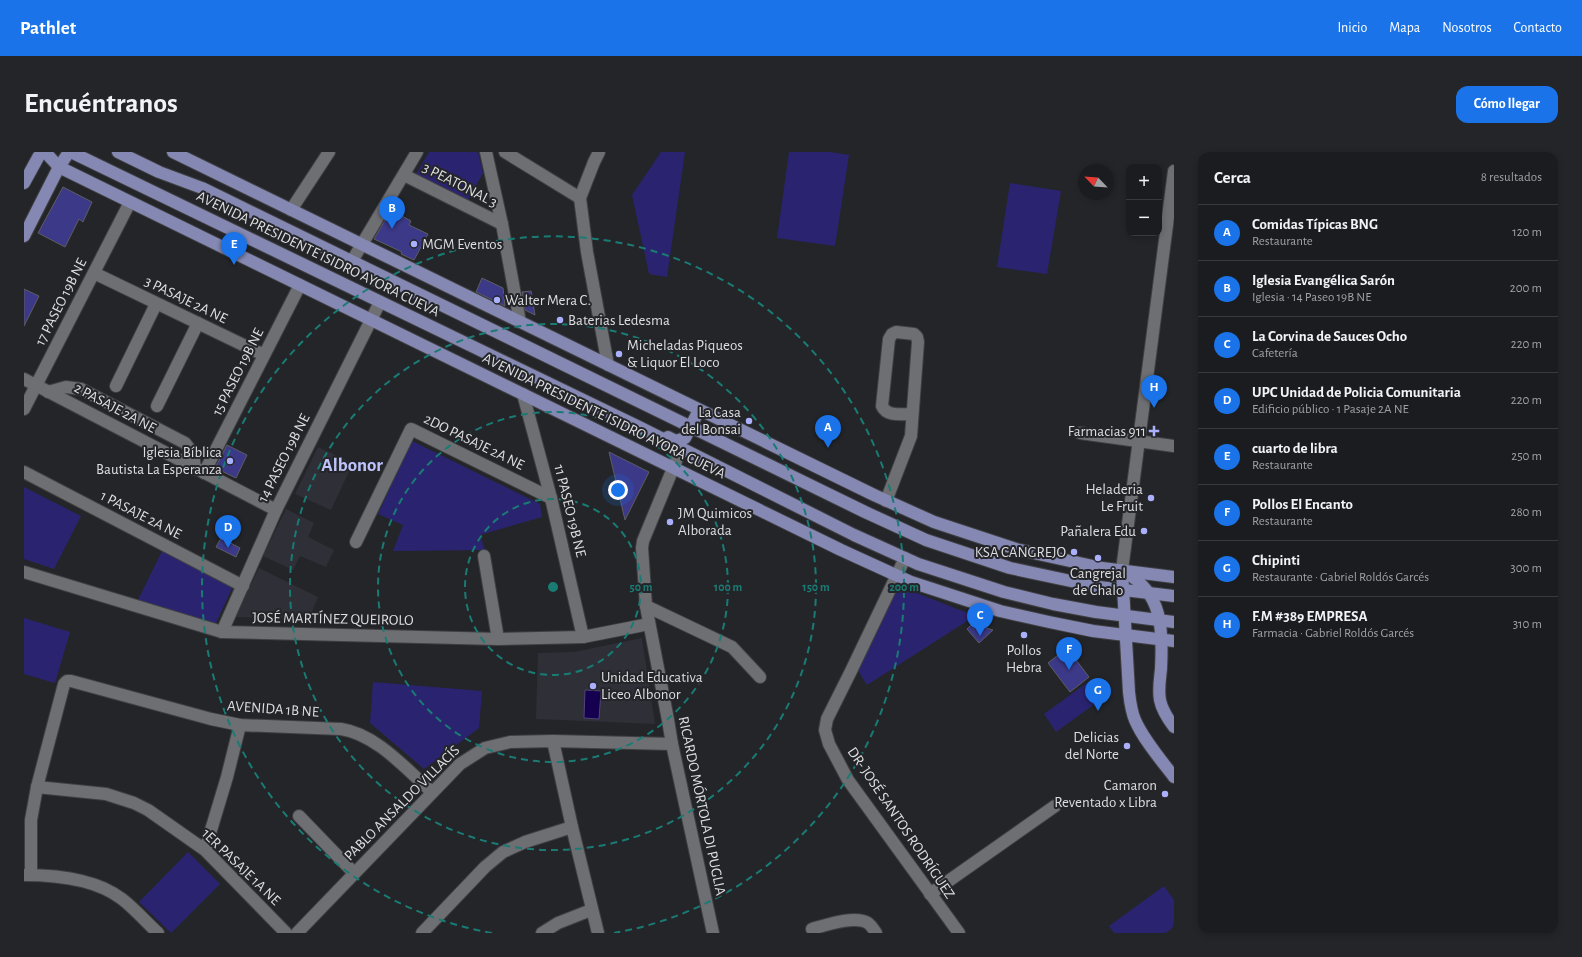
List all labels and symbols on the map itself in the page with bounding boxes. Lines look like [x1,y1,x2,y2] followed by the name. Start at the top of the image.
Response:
[420,160,500,210] street label: 3 PEATONAL 3
[1078,164,1114,200] north arrow
[194,187,442,321] street label: AVENIDA PRESIDENTE ISIDRO AYORA CUEVA
[379,196,405,229] pin: B
[221,232,247,265] pin: E
[422,237,502,252] place label: MGM Eventos
[409,239,419,249] marker: MGM Eventos
[33,256,89,348] street label: 17 PASEO 19B NE
[142,274,230,326] street label: 3 PASAJE 2A NE
[505,293,591,308] place label: Walter Mera C.
[492,295,502,305] marker: Walter Mera C.
[568,313,670,328] place label: Baterias Ledesma
[555,315,565,325] marker: Baterias Ledesma
[210,326,266,418] street label: 15 PASEO 19B NE
[627,338,743,370] place label: Micheladas Piqueos & Liquor El Loco
[614,349,624,359] marker: Micheladas Piqueos & Liquor El Loco
[480,351,728,482] street label: AVENIDA PRESIDENTE ISIDRO AYORA CUEVA
[1141,375,1167,408] pin: H
[71,380,159,436] street label: 2 PASAJE 2A NE
[681,405,741,437] place label: La Casa del Bonsai
[255,411,313,505] street label: 14 PASEO 19B NE
[421,411,527,473] street label: 2DO PASAJE 2A NE
[815,415,841,448] pin: A
[744,416,754,426] marker: La Casa del Bonsai
[1068,424,1146,439] place label: Farmacias 911
[1149,426,1159,436] marker: Farmacias 911
[96,445,222,477] place label: Iglesia Bíblica Bautista La Esperanza
[225,456,235,466] marker: Iglesia Bíblica Bautista La Esperanza
[321,456,383,475] district label: Albonor
[551,463,589,559] street label: 11 PASEO 19B NE
[608,480,628,500] your location
[1085,482,1143,514] place label: Heladeria Le Fruit
[98,488,184,542] street label: 1 PASAJE 2A NE
[1146,493,1156,503] marker: Heladeria Le Fruit
[678,506,752,538] place label: JM Quimicos Alborada
[215,515,241,548] pin: D
[665,517,675,527] marker: JM Quimicos Alborada
[1060,524,1136,539] place label: Pañalera Edu
[1139,526,1149,536] marker: Pañalera Edu
[975,545,1066,560] place label: KSA CANGREJO
[1069,547,1079,557] marker: KSA CANGREJO
[1093,553,1103,563] marker: Cangrejal de Chalo
[1070,566,1126,598] place label: Cangrejal de Chalo
[546,580,560,594] centre of rings
[630,581,653,593] text: 50 m
[714,581,742,593] text: 100 m
[802,581,830,593] text: 150 m
[889,581,919,593] text: 200 m
[967,603,993,636] pin: C
[252,608,414,628] street label: JOSÉ MARTÍNEZ QUEIROLO
[1019,630,1029,640] marker: Pollos Hebra
[1056,637,1082,670] pin: F
[1006,643,1042,675] place label: Pollos Hebra
[601,670,703,702] place label: Unidad Educativa Liceo Albonor
[1085,678,1111,711] pin: G
[588,681,598,691] marker: Unidad Educativa Liceo Albonor
[227,698,319,720] street label: AVENIDA 1B NE
[676,715,730,897] street label: RICARDO MÓRTOLA DI PUGLIA
[1065,730,1119,762] place label: Delicias del Norte
[340,741,463,864] street label: PABLO ANSALDO VILLACÍS
[1122,741,1132,751] marker: Delicias del Norte
[845,743,959,902] street label: DR- JOSÉ SANTOS RODRÍGUEZ
[1054,778,1157,810] place label: Camaron Reventado x Libra
[1160,789,1170,799] marker: Camaron Reventado x Libra
[199,826,283,908] street label: 1ER PASAJE 1A NE

